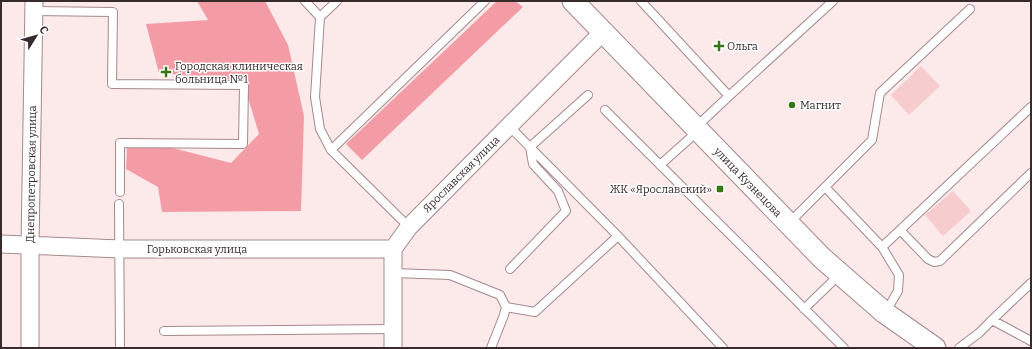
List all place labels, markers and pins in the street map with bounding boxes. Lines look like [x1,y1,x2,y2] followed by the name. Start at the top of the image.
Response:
[727,40,758,53] place label: Ольга
[714,41,724,51] marker: Ольга
[175,60,303,86] place label: Городская клиническая больница №1
[160,66,172,78] marker: Городская клиническая больница №1
[800,99,841,112] place label: Магнит
[787,100,797,110] marker: Магнит
[609,183,712,196] place label: ЖК «Ярославский»
[715,184,725,194] marker: ЖК «Ярославский»

